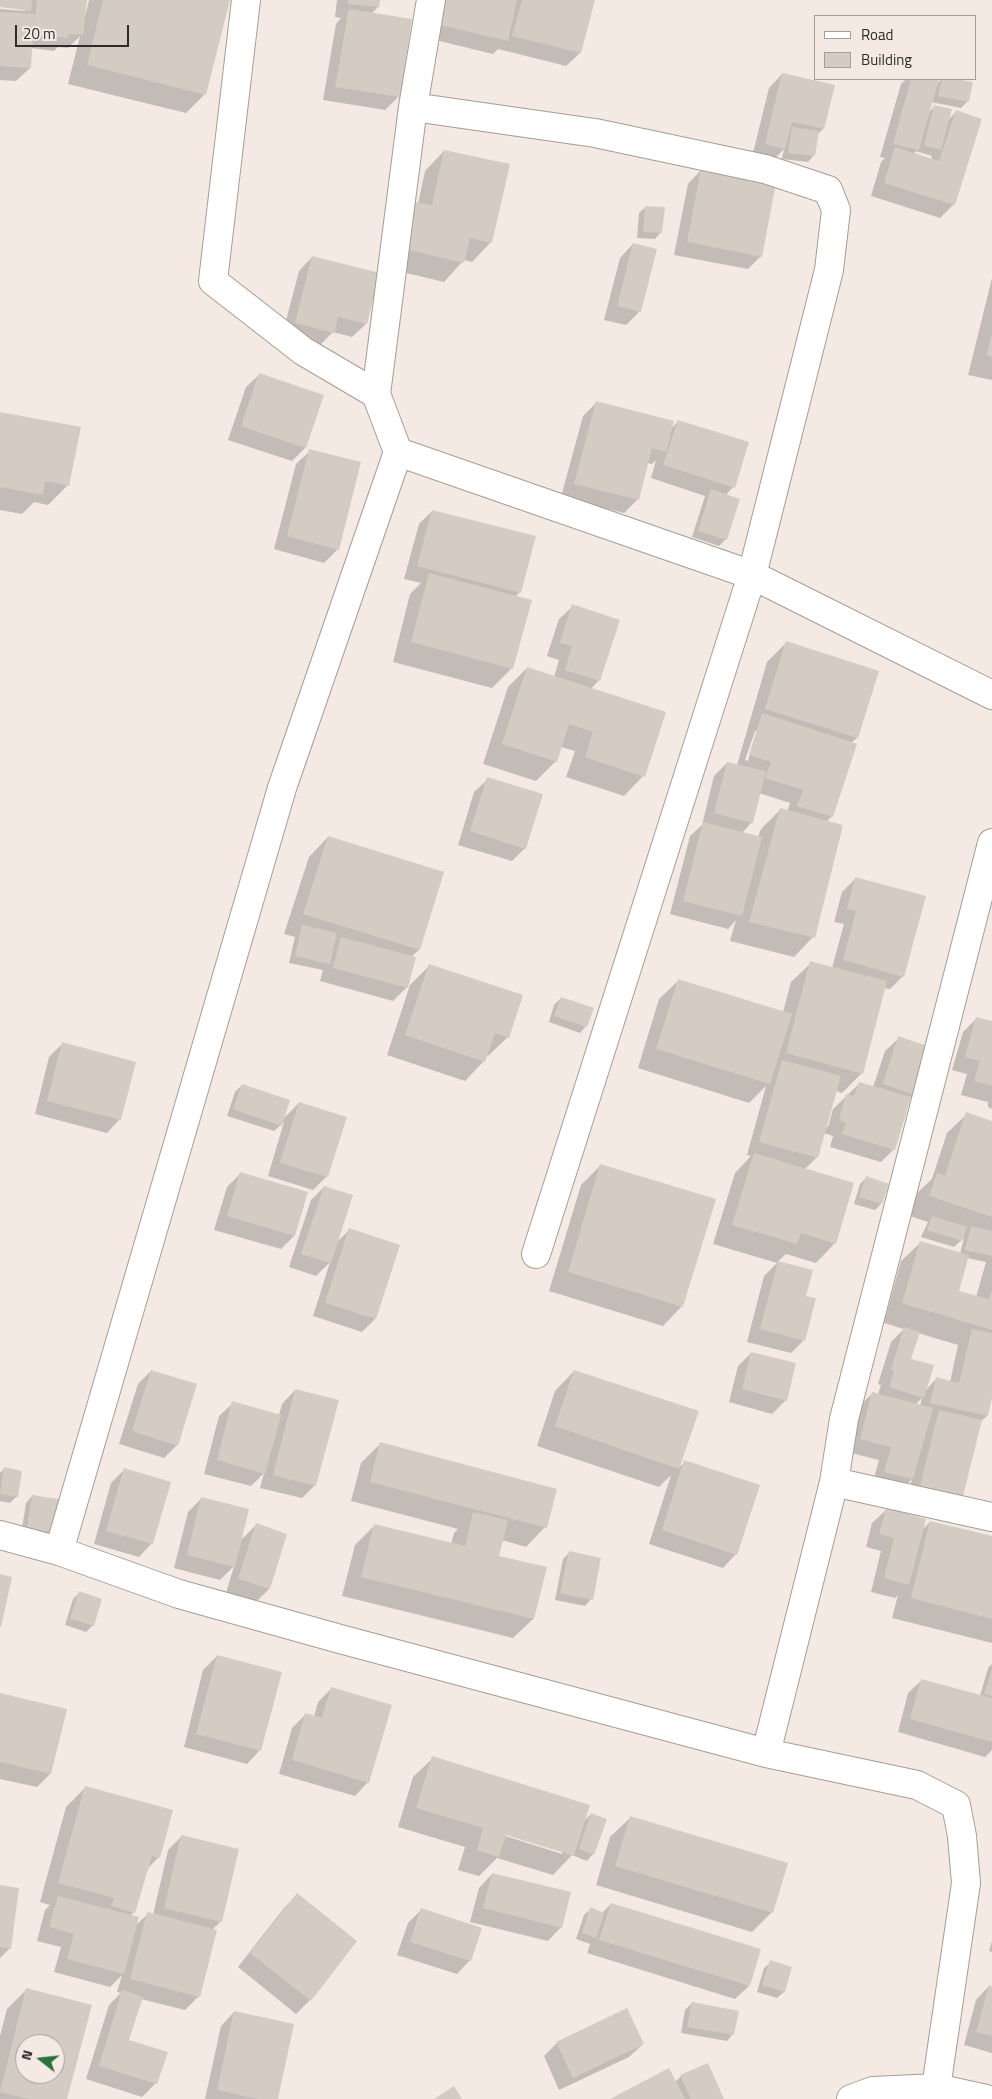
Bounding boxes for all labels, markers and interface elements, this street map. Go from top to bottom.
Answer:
scale bar [18,15,131,47]
legend [814,15,977,80]
text: 20 m [23,22,56,45]
text: Road [861,23,893,46]
text: Building [861,48,912,71]
north arrow [15,2034,65,2084]
text: N [15,2047,37,2063]

